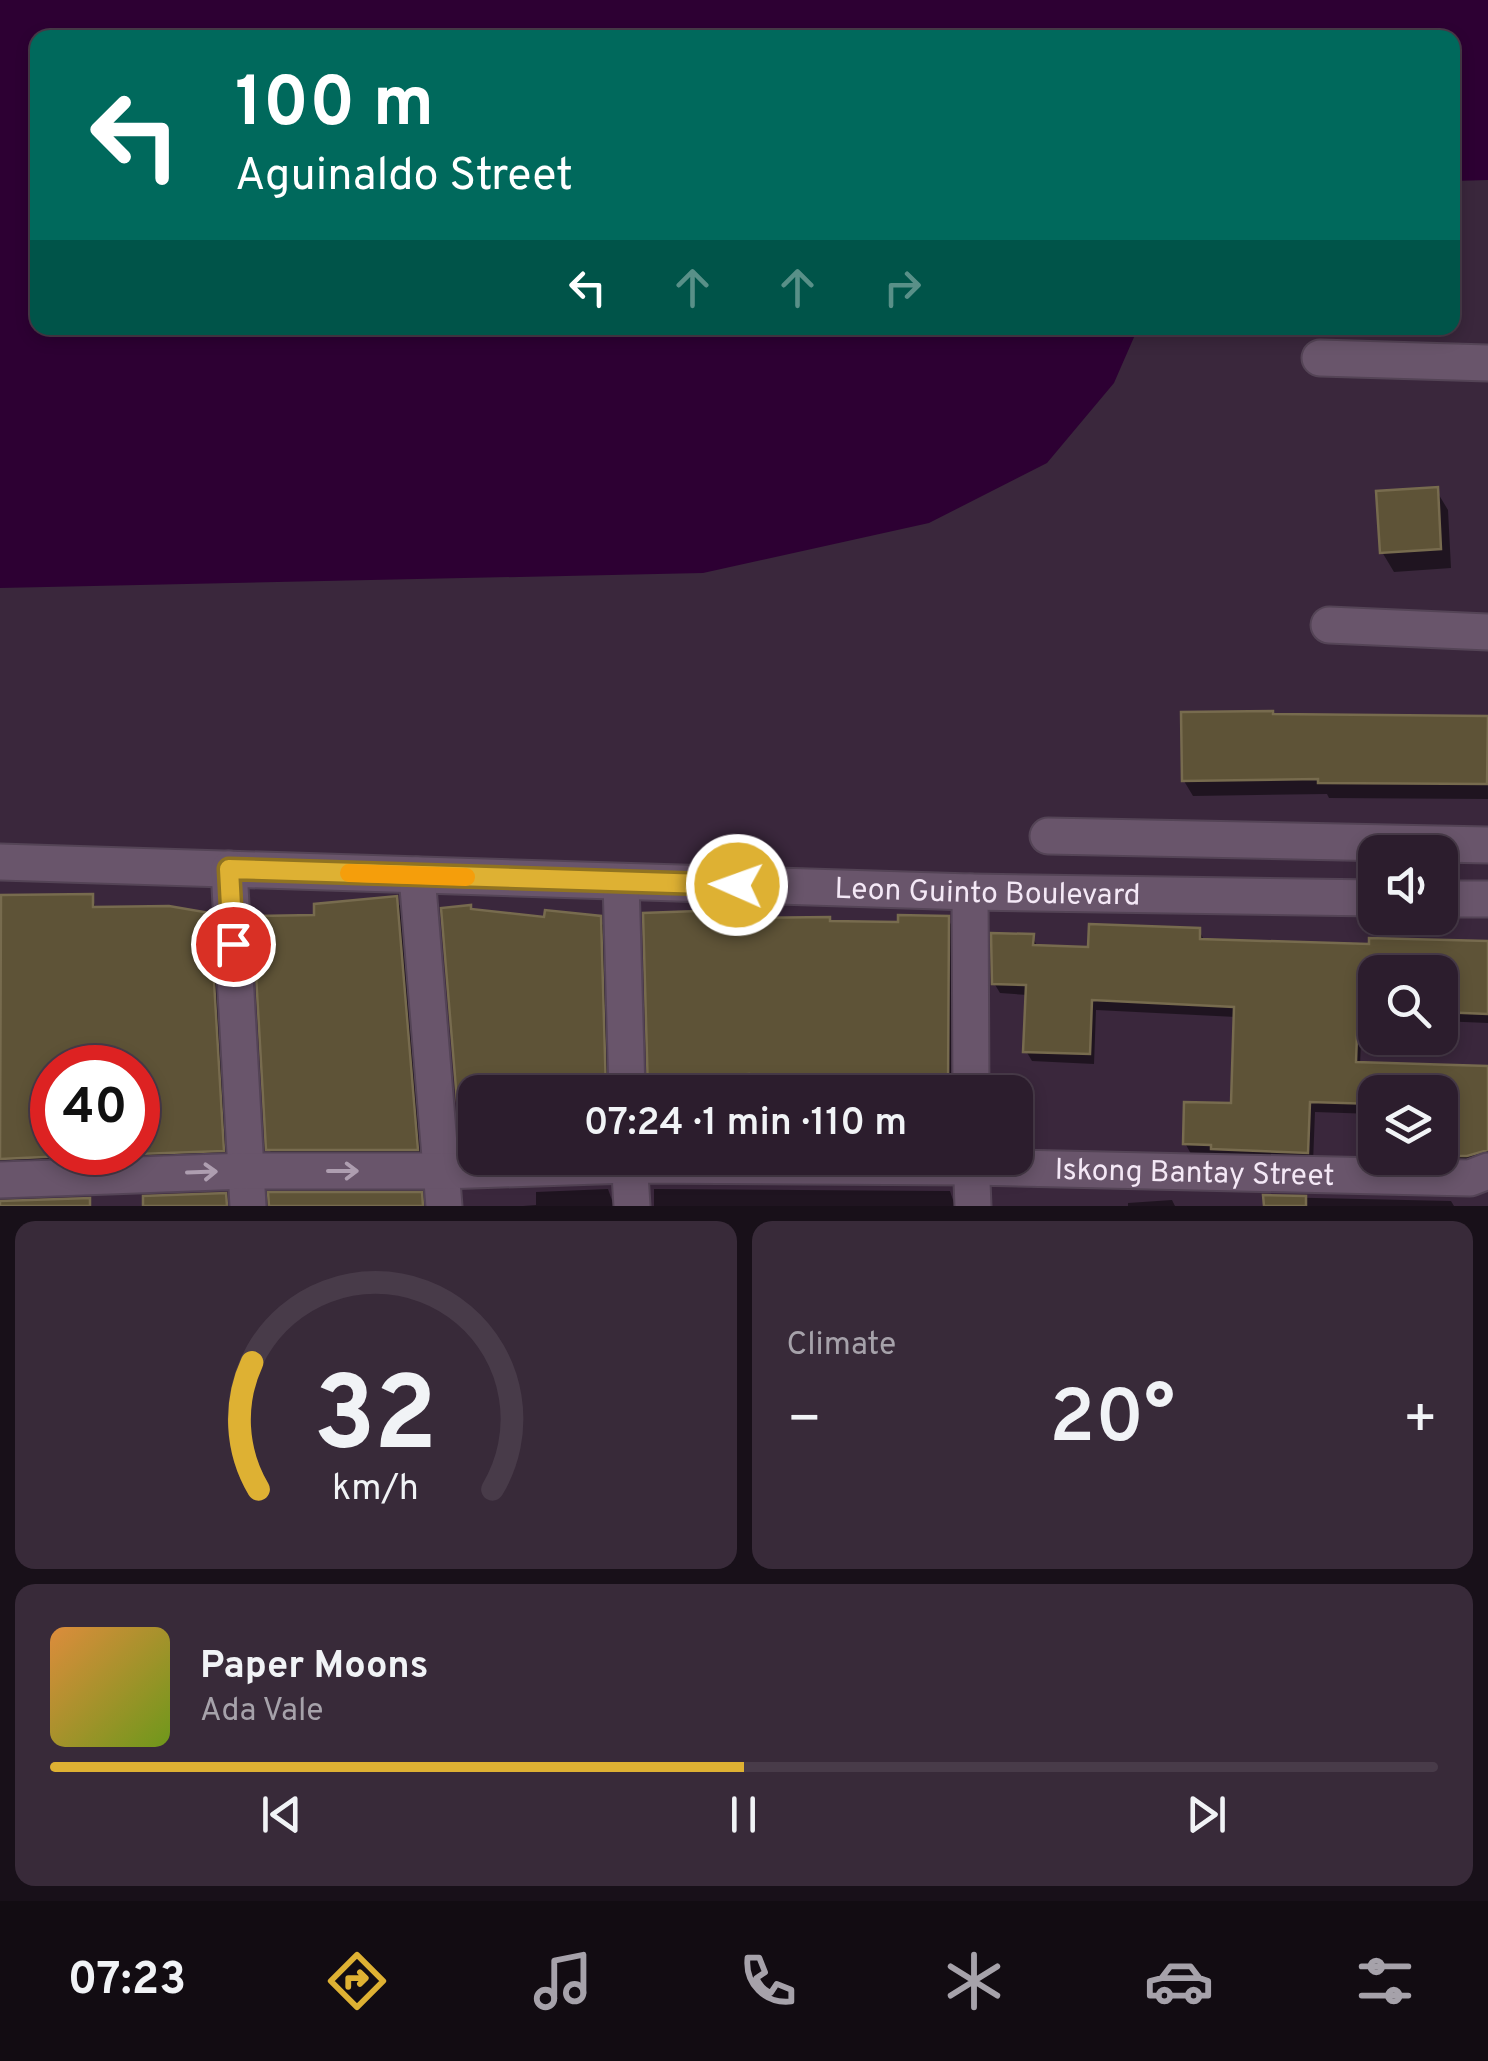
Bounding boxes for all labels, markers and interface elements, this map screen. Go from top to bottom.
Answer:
text: 100 m [235,62,434,151]
icon: left [70,70,200,200]
text: Aguinaldo Street [235,149,573,206]
icon: left [560,260,615,315]
icon: ahead [665,260,720,315]
icon: ahead [770,260,825,315]
icon: right [875,260,930,315]
position arrow [685,833,789,937]
map controls [1358,835,1458,1175]
button: sound [1358,835,1458,935]
street label: Leon Guinto Boulevard [834,872,1141,916]
pin [191,902,276,987]
icon: arrive [206,917,261,972]
button: search [1358,955,1458,1055]
speed limit sign: 40 [30,1045,160,1175]
button: layers [1358,1075,1458,1175]
text: 07:24 · 1 min · 110 m [584,1100,907,1149]
street label: Iskong Bantay Street [1054,1153,1335,1196]
one-way arrow [326,1162,359,1180]
one-way arrow [186,1163,218,1182]
text: Climate [787,1326,896,1366]
text: 32 [314,1355,438,1487]
text: 20° [1049,1374,1175,1469]
text: − [787,1387,822,1457]
text: + [1403,1387,1438,1457]
text: km/h [332,1467,419,1513]
text: Paper Moons [200,1643,429,1692]
text: Ada Vale [200,1692,324,1732]
icon: previous [254,1787,309,1842]
icon: pause [716,1787,771,1842]
icon: next [1179,1787,1234,1842]
icon: directions [322,1946,392,2016]
icon: music [528,1946,598,2016]
icon: phone [733,1946,803,2016]
icon: climate [939,1946,1009,2016]
icon: car [1144,1946,1214,2016]
icon: filters [1350,1946,1420,2016]
text: 07:23 [68,1953,186,2010]

